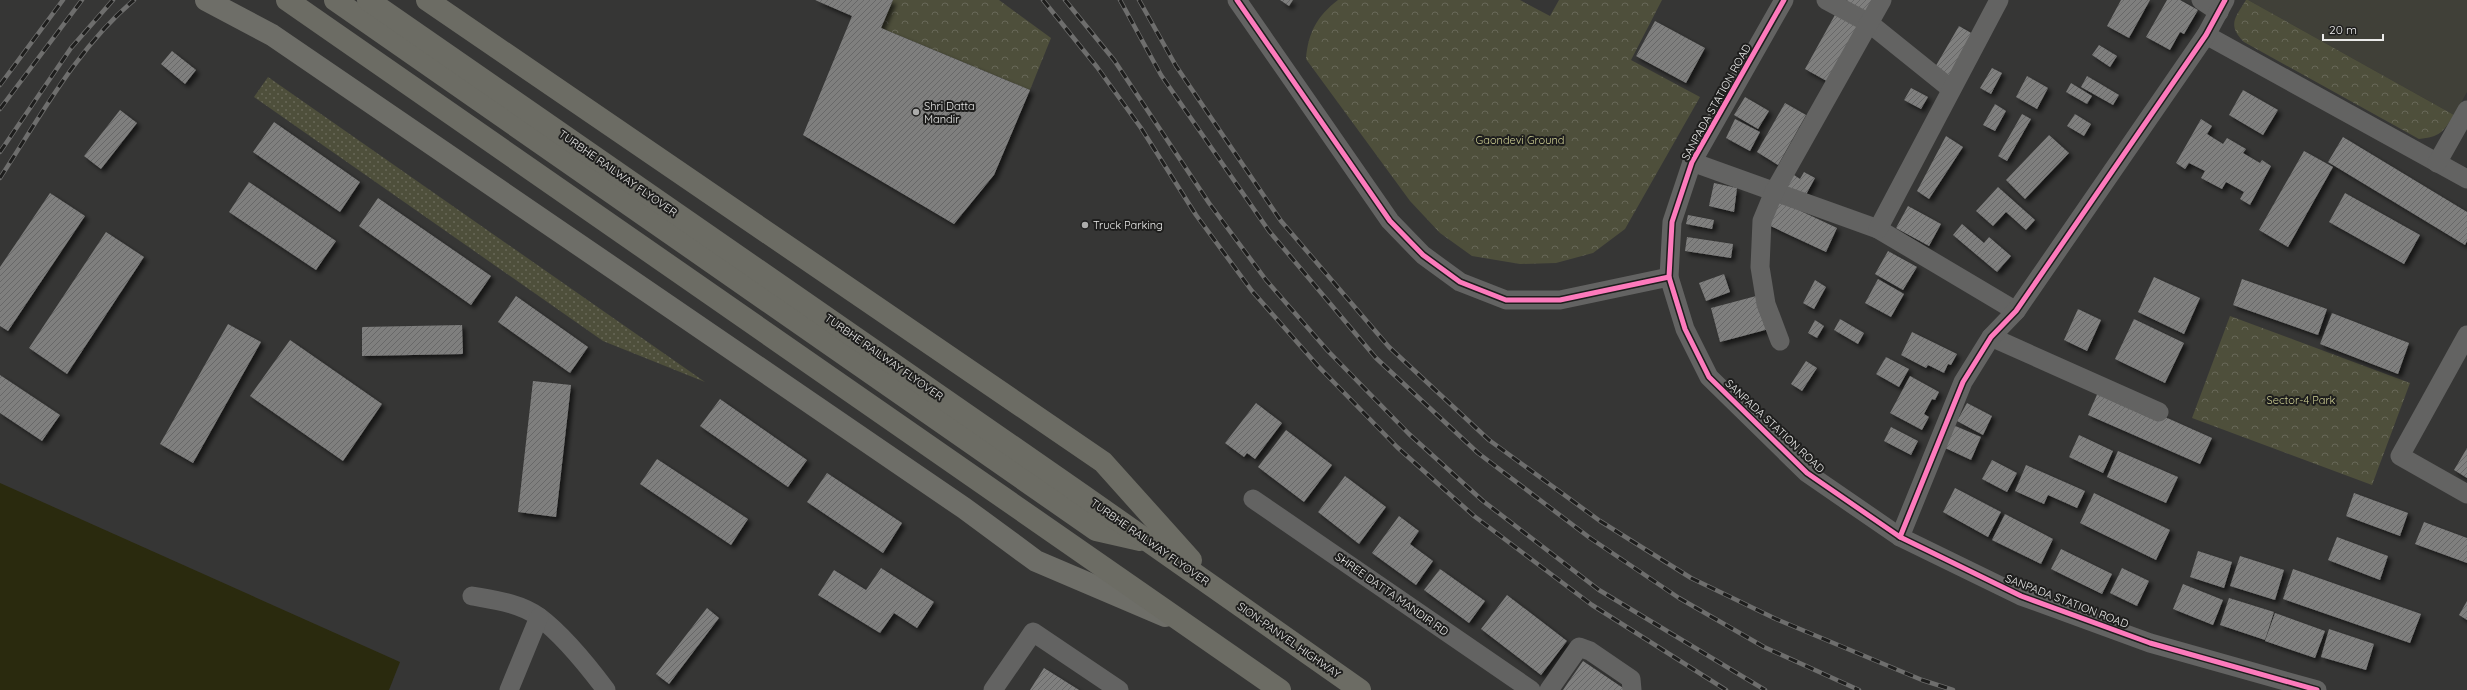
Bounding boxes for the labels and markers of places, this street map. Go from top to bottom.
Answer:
place label: Shri Datta Mandir [924,99,975,126]
marker: Shri Datta Mandir [911,107,921,117]
place label: Truck Parking [1093,218,1163,232]
marker: Truck Parking [1080,220,1090,230]

